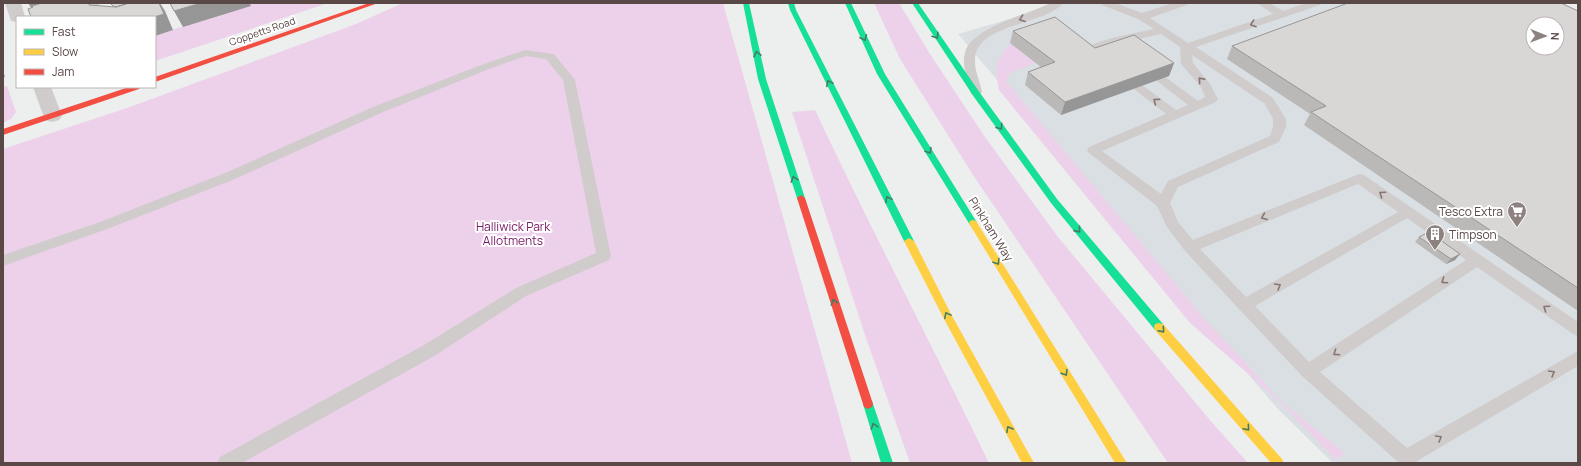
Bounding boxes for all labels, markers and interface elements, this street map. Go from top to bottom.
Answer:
street label: Coppetts Road [227,13,297,49]
one-way arrow [1019,15,1026,23]
legend [16,16,156,88]
north arrow [1525,16,1565,56]
one-way arrow [1249,20,1256,28]
text: Fast [52,23,76,40]
one-way arrow [931,32,939,39]
text: N [1548,32,1563,40]
one-way arrow [859,34,867,42]
text: Slow [52,43,78,60]
one-way arrow [753,51,761,57]
text: Jam [52,63,74,80]
one-way arrow [1199,77,1206,85]
one-way arrow [827,79,834,87]
one-way arrow [1154,99,1161,106]
one-way arrow [995,122,1002,129]
one-way arrow [924,147,931,154]
one-way arrow [790,175,799,182]
one-way arrow [1379,191,1386,199]
street label: Pinkham Way [964,194,1018,265]
one-way arrow [885,196,893,203]
supermarket icon: Tesco Extra [1506,200,1528,228]
place label: Tesco Extra [1439,203,1503,220]
one-way arrow [1261,212,1268,220]
park label: Halliwick Park Allotments [476,218,551,249]
building icon: Timpson [1424,223,1446,251]
one-way arrow [1074,226,1081,233]
place label: Timpson [1449,226,1497,243]
one-way arrow [992,258,999,265]
one-way arrow [1441,276,1448,284]
one-way arrow [1274,283,1281,290]
one-way arrow [831,299,839,306]
one-way arrow [1543,305,1550,313]
one-way arrow [944,312,951,319]
one-way arrow [1157,325,1164,333]
one-way arrow [1333,348,1340,356]
one-way arrow [1060,368,1067,375]
one-way arrow [1548,371,1555,378]
one-way arrow [871,423,879,430]
one-way arrow [1242,423,1250,431]
one-way arrow [1007,426,1014,433]
one-way arrow [1435,436,1442,443]

